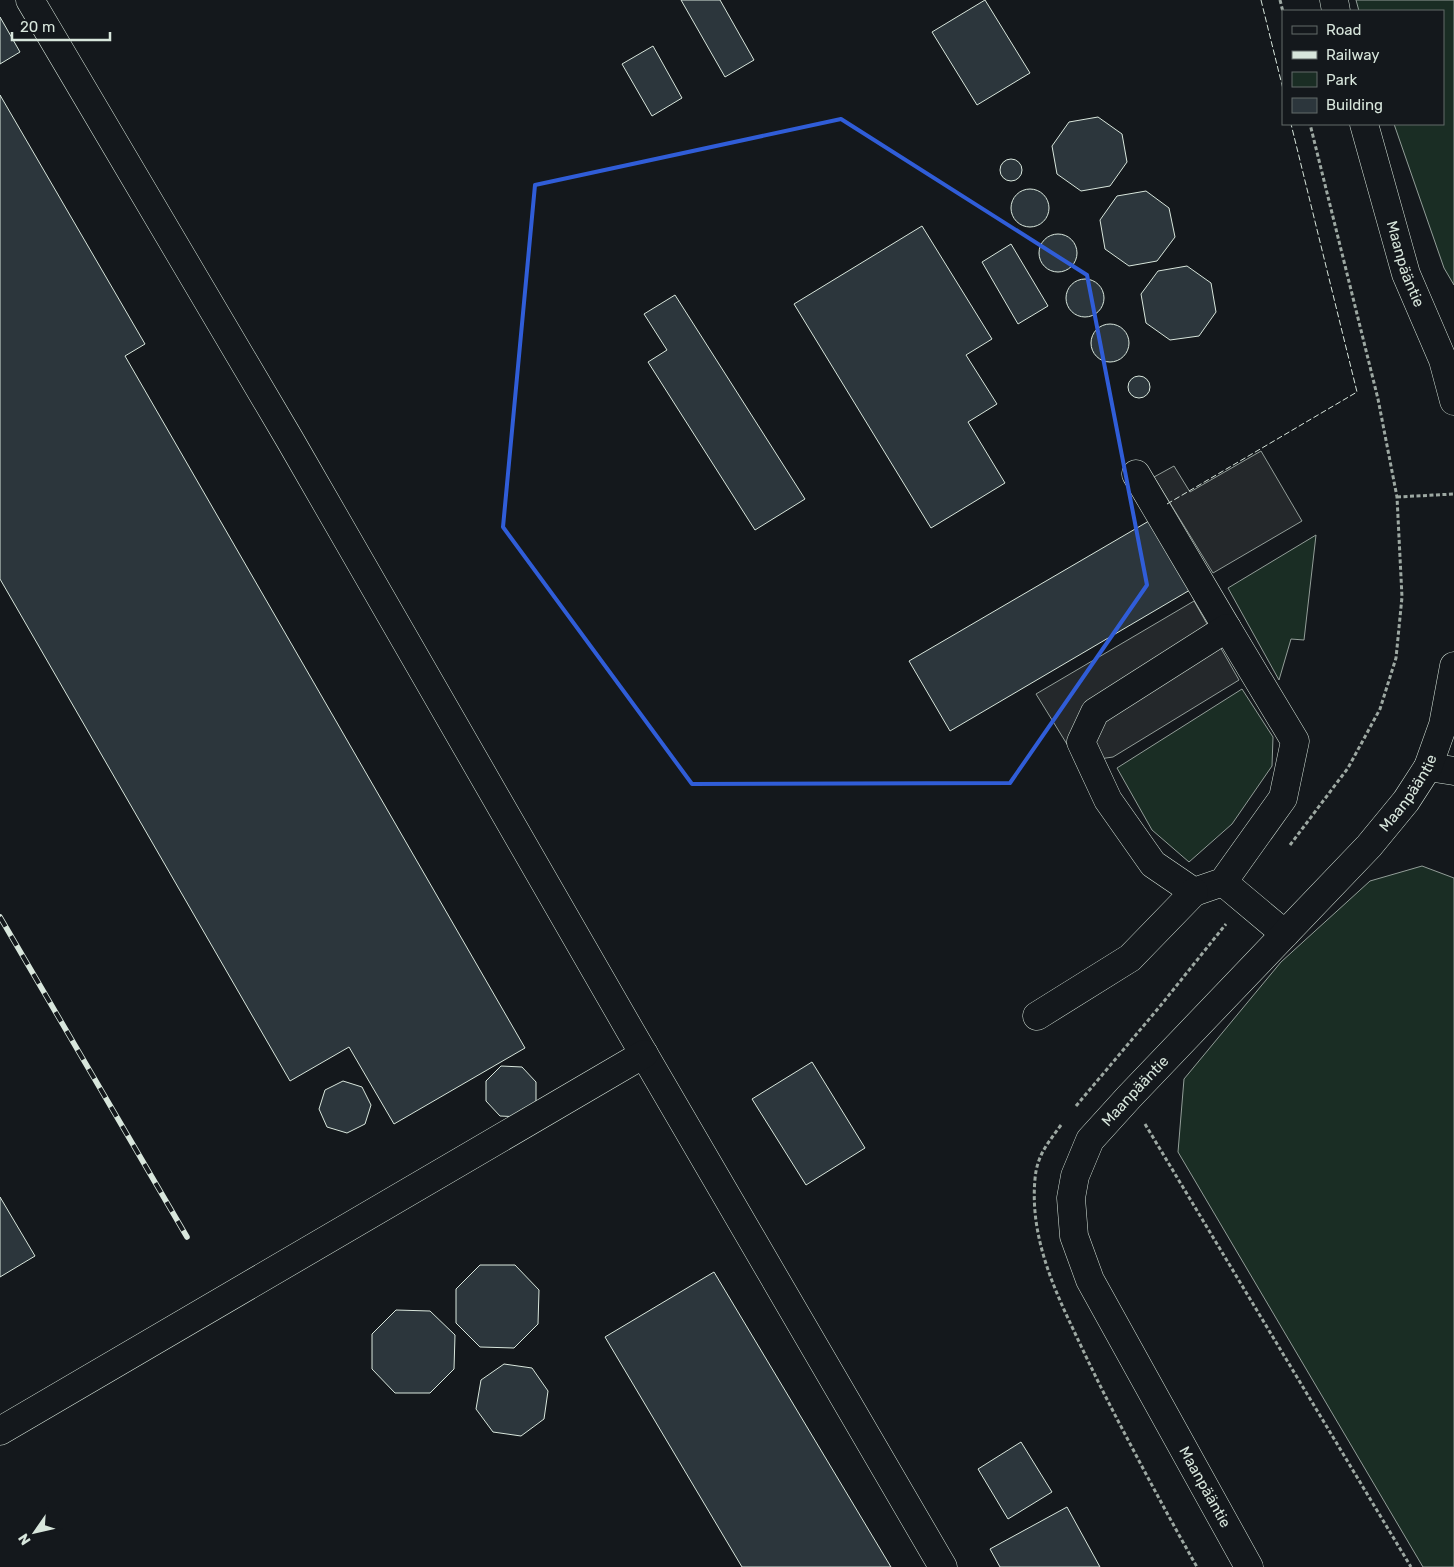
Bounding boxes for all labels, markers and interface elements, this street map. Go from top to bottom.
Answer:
scale bar [12,10,110,42]
legend [1282,10,1444,125]
text: 20 m [20,18,55,36]
text: Road [1326,21,1362,39]
text: Railway [1326,46,1380,64]
text: Park [1326,71,1357,89]
text: Building [1326,96,1383,114]
street label: Maanpääntie [1383,219,1428,310]
street label: Maanpääntie [1376,752,1441,835]
street label: Maanpääntie [1098,1052,1173,1130]
street label: Maanpääntie [1175,1443,1235,1531]
north arrow [10,1507,60,1557]
text: N [15,1530,35,1548]

